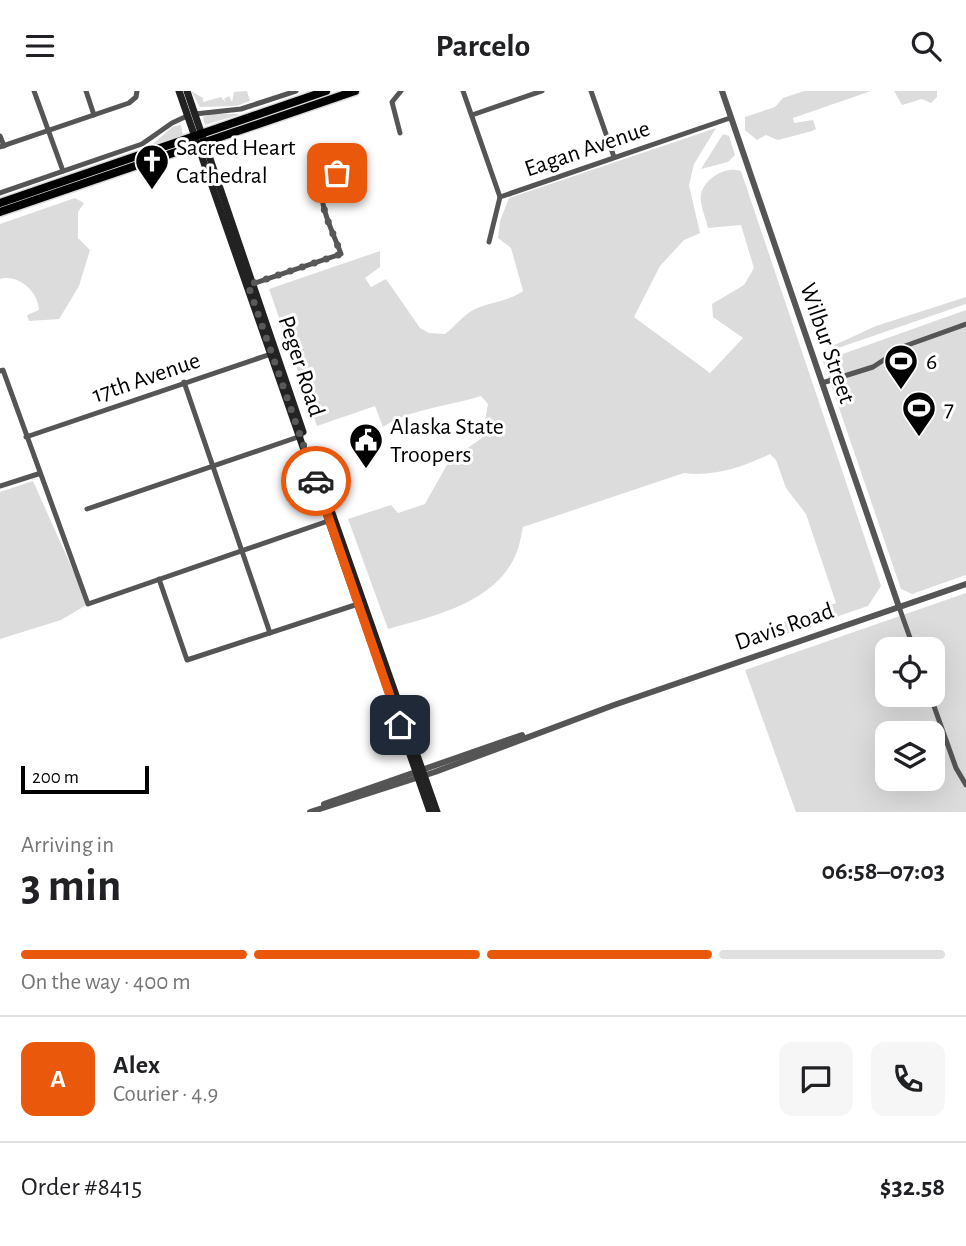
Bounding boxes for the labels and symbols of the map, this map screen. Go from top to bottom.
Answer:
street label: Eagan Avenue [522,116,653,182]
place label: Sacred Heart Cathedral [176,136,296,188]
church icon: Sacred Heart Cathedral [133,142,171,191]
pin [307,143,367,203]
street label: Wilbur Street [795,280,859,407]
street label: Peger Road [273,313,329,420]
sports icon: 6 [882,342,920,391]
street label: 17th Avenue [89,348,203,408]
place label: 6 [926,350,937,374]
sports icon: 7 [900,389,938,438]
place label: 7 [944,397,954,421]
place label: Alaska State Troopers [390,415,504,467]
public building icon: Alaska State Troopers [347,421,385,470]
courier [281,446,351,516]
street label: Davis Road [732,599,837,655]
pin [370,695,430,755]
scale bar [21,763,149,795]

